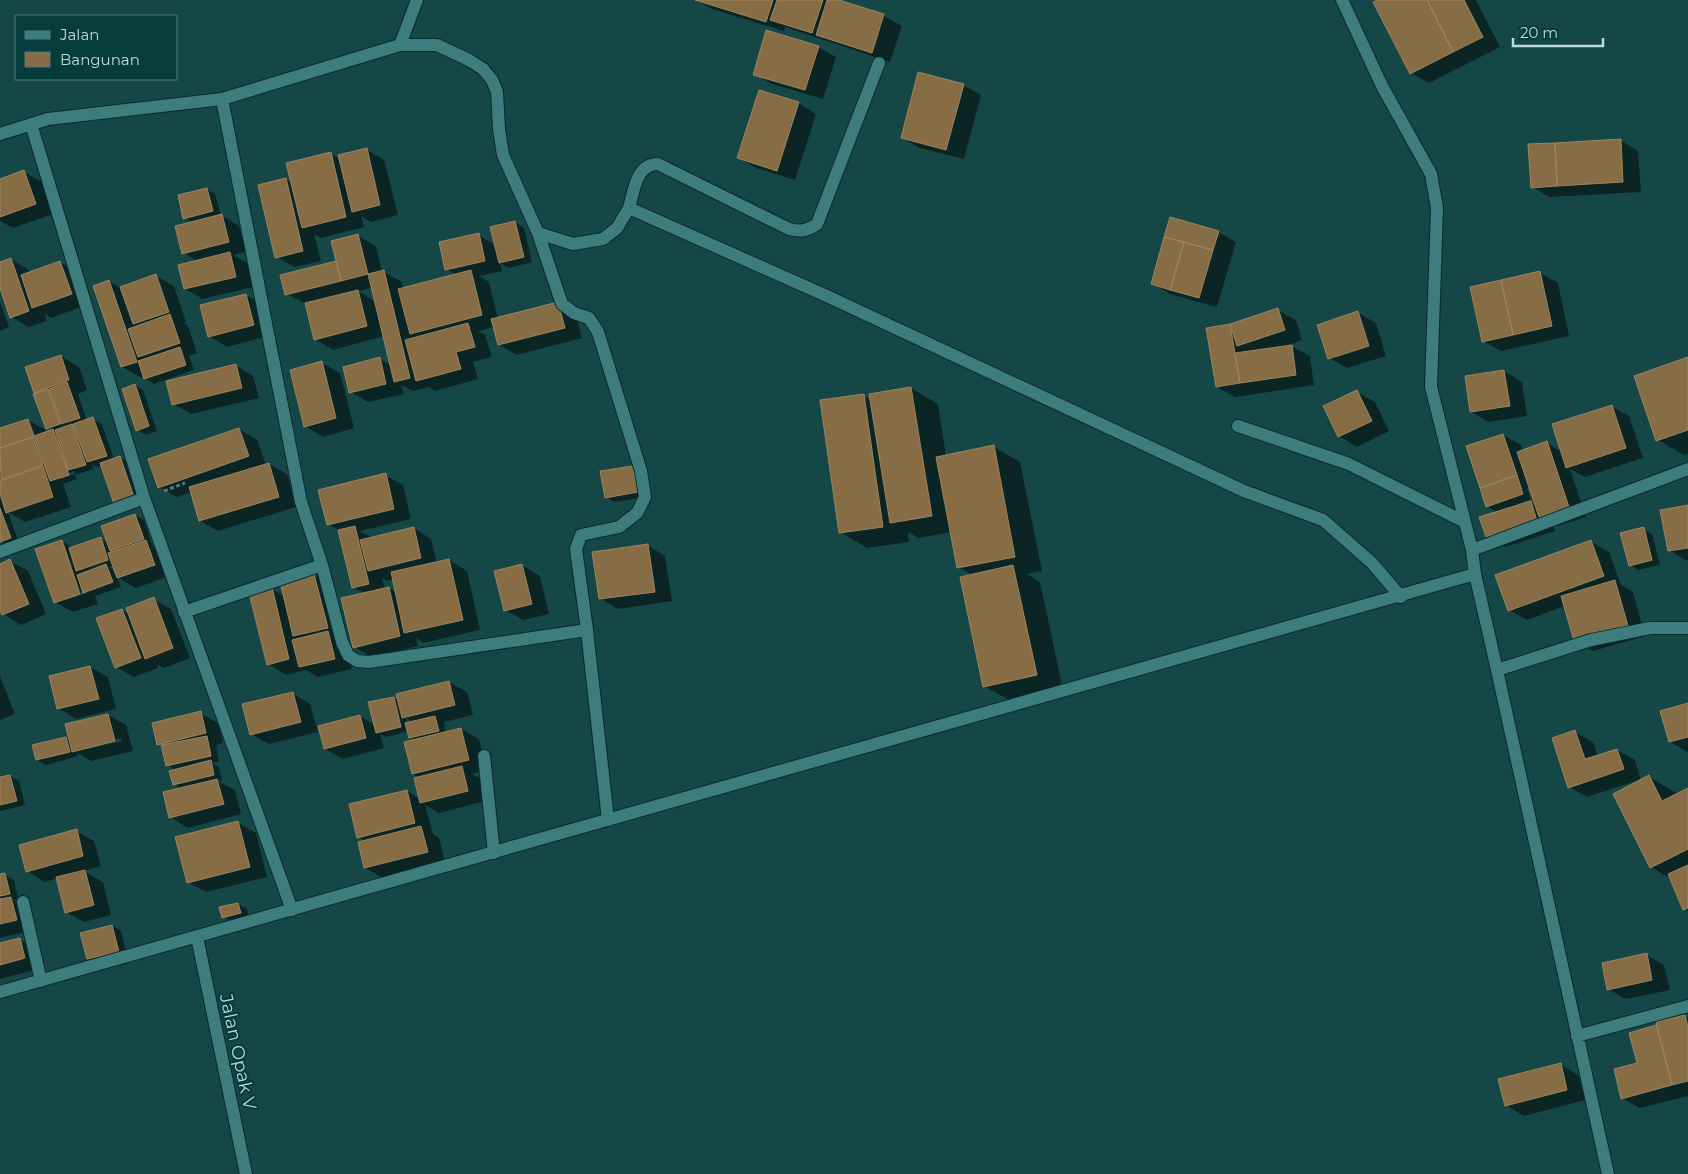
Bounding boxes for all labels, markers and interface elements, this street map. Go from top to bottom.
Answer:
legend [15,15,178,80]
scale bar [1513,15,1603,47]
text: 20 m [1520,23,1558,42]
text: Jalan [59,25,99,44]
text: Bangunan [60,50,140,69]
street label: Jalan Opak V [215,991,261,1112]

